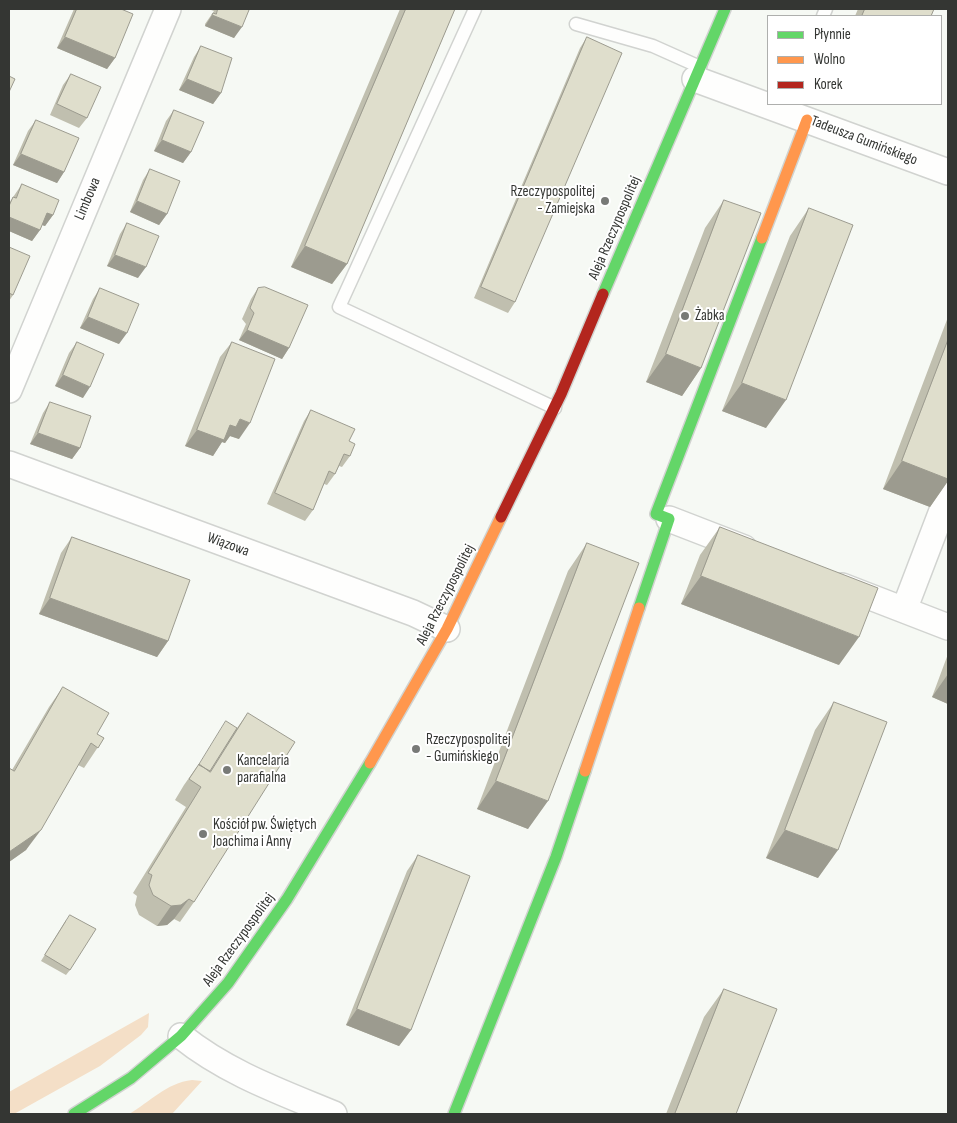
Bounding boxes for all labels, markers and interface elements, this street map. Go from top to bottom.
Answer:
legend [767,15,942,105]
text: Płynnie [814,25,851,44]
text: Wolno [814,50,845,69]
text: Korek [814,75,843,94]
street label: Tadeusza Gumińskiego [808,112,920,170]
street label: Aleja Rzeczypospolitej [585,173,645,283]
street label: Limbowa [71,175,105,223]
place label: Rzeczypospolitej - Zamiejska [510,183,595,218]
marker: Rzeczypospolitej - Zamiejska [599,195,611,207]
place label: Żabka [695,307,725,325]
marker: Żabka [679,310,691,322]
street label: Wiązowa [204,529,252,561]
street label: Aleja Rzeczypospolitej [413,542,479,648]
place label: Rzeczypospolitej - Gumińskiego [426,731,511,766]
marker: Rzeczypospolitej - Gumińskiego [410,743,422,755]
place label: Kancelaria parafialna [237,752,289,787]
marker: Kancelaria parafialna [221,764,233,776]
place label: Kościół pw. Świętych Joachima i Anny [213,816,317,851]
marker: Kościół pw. Świętych Joachima i Anny [197,828,209,840]
street label: Aleja Rzeczypospolitej [199,890,279,990]

